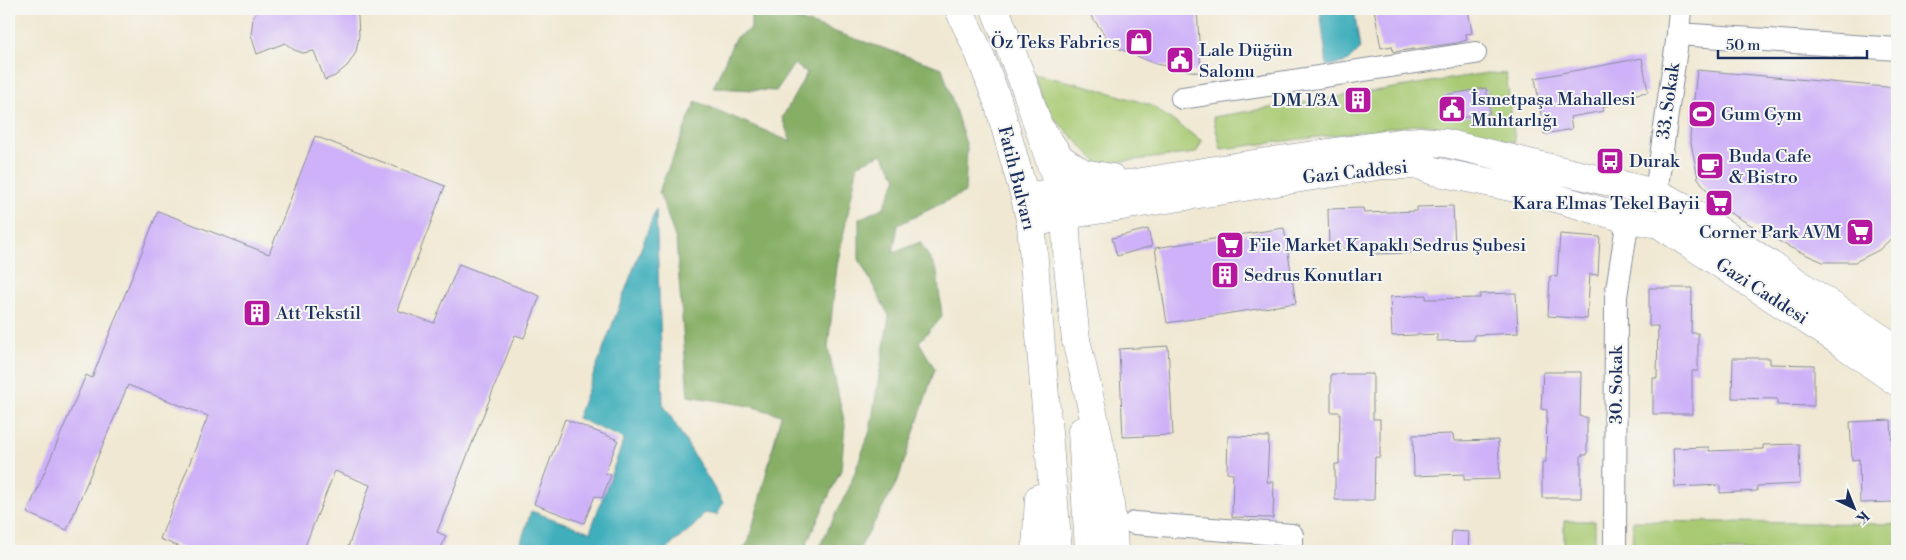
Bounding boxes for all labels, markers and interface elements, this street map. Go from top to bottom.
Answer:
shop icon: Öz Teks Fabrics [1124,27,1154,57]
scale bar [1718,28,1867,60]
place label: Öz Teks Fabrics [991,31,1120,54]
text: 50 m [1726,36,1760,55]
place label: Lale Düğün Salonu [1199,39,1293,83]
public building icon: Lale Düğün Salonu [1165,45,1195,75]
street label: 33. Sokak [1652,60,1685,141]
building icon: DM 1/3A [1343,85,1373,115]
place label: İsmetpaşa Mahallesi Muhtarlığı [1471,88,1636,132]
place label: DM 1/3A [1272,89,1340,112]
public building icon: İsmetpaşa Mahallesi Muhtarlığı [1437,94,1467,124]
sports icon: Gum Gym [1687,99,1717,129]
place label: Gum Gym [1721,103,1802,126]
street label: Fatih Bulvarı [992,124,1041,233]
place label: Buda Cafe & Bistro [1728,145,1812,189]
bus stop icon: Durak [1595,146,1625,176]
place label: Durak [1629,150,1681,173]
cafe icon: Buda Cafe & Bistro [1695,151,1725,181]
street label: Gazi Caddesi [1301,156,1409,189]
supermarket icon: Kara Elmas Tekel Bayii [1704,188,1734,218]
place label: Kara Elmas Tekel Bayii [1513,192,1700,215]
supermarket icon: Corner Park AVM [1845,217,1875,247]
place label: Corner Park AVM [1699,221,1841,244]
supermarket icon: File Market Kapaklı Sedrus Şubesi [1215,230,1245,260]
place label: File Market Kapaklı Sedrus Şubesi [1249,234,1526,257]
street label: Gazi Caddesi [1711,253,1812,330]
building icon: Sedrus Konutları [1210,260,1240,290]
place label: Sedrus Konutları [1244,264,1383,287]
building icon: Att Tekstil [242,298,272,328]
place label: Att Tekstil [275,302,361,325]
street label: 30. Sokak [1605,344,1628,424]
north arrow [1828,482,1878,532]
text: K [1851,506,1872,528]

